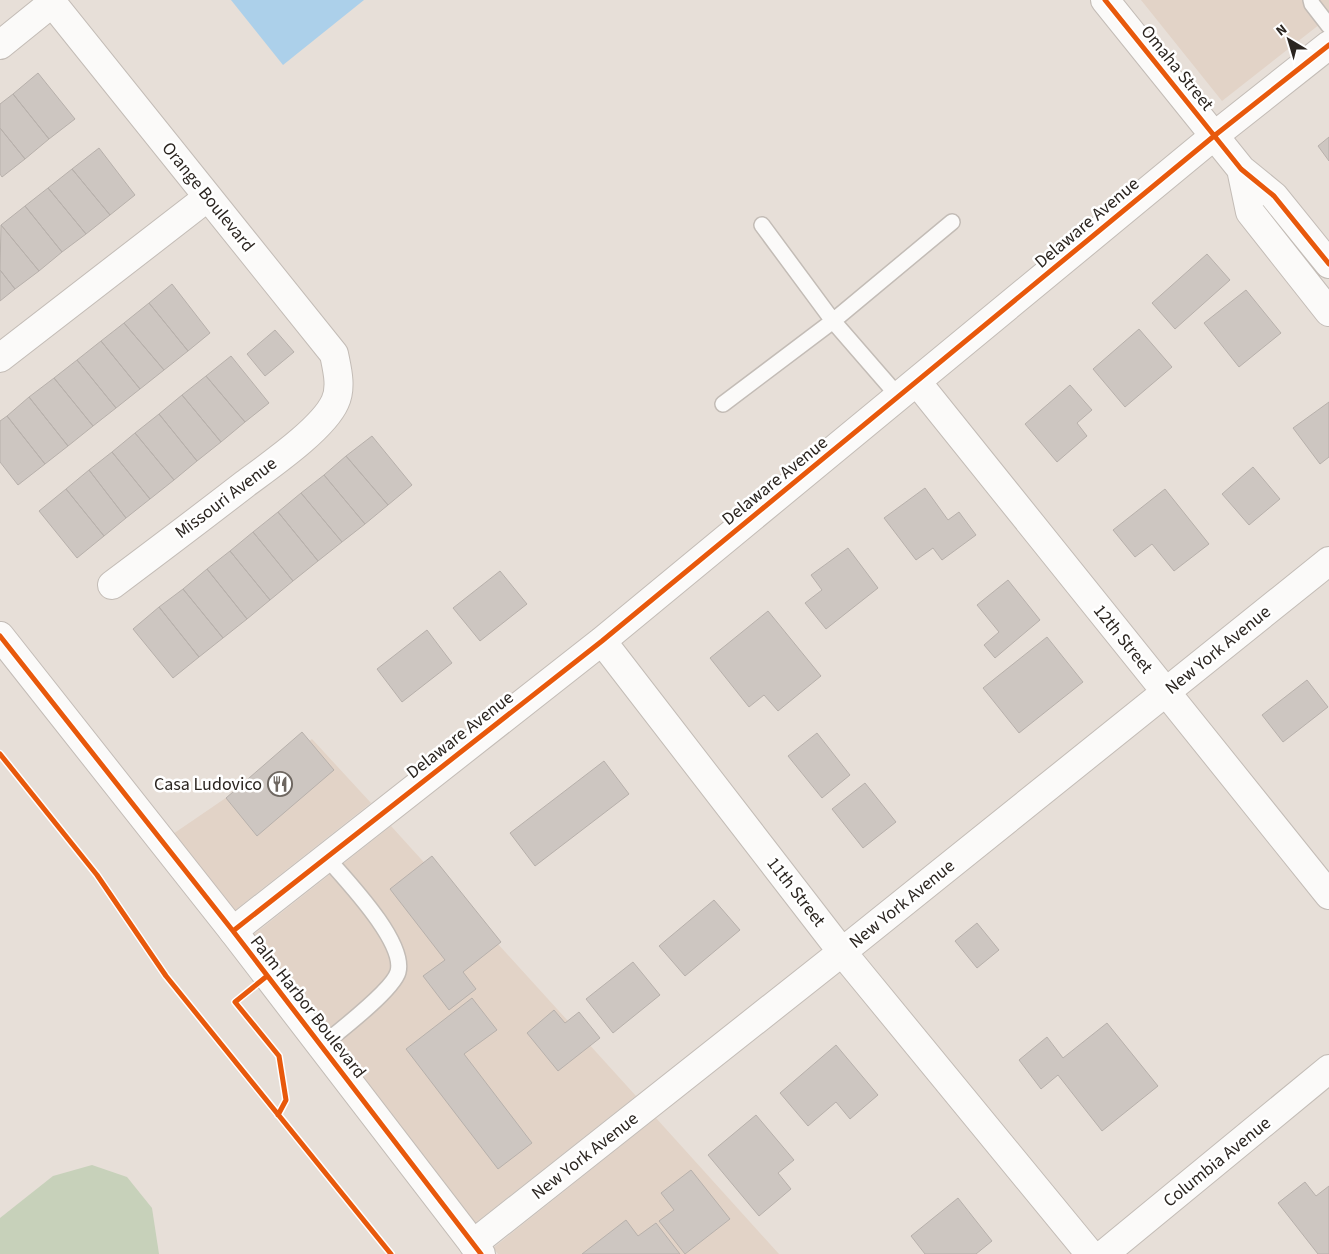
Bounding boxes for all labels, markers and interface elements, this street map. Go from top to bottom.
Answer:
north arrow [1264,15,1314,65]
street label: Omaha Street [1135,20,1219,116]
text: N [1272,20,1291,41]
street label: Orange Boulevard [156,137,260,257]
street label: Delaware Avenue [1029,172,1145,274]
street label: Delaware Avenue [717,430,833,531]
street label: Missouri Avenue [170,451,282,545]
street label: 12th Street [1087,599,1159,679]
street label: New York Avenue [1160,600,1276,700]
street label: Delaware Avenue [401,685,519,785]
restaurant icon: Casa Ludovico [267,771,293,797]
place label: Casa Ludovico [154,772,262,797]
street label: 11th Street [761,852,831,932]
street label: New York Avenue [844,854,960,954]
street label: Palm Harbor Boulevard [244,930,372,1084]
street label: New York Avenue [526,1106,644,1206]
street label: Columbia Avenue [1158,1111,1276,1213]

